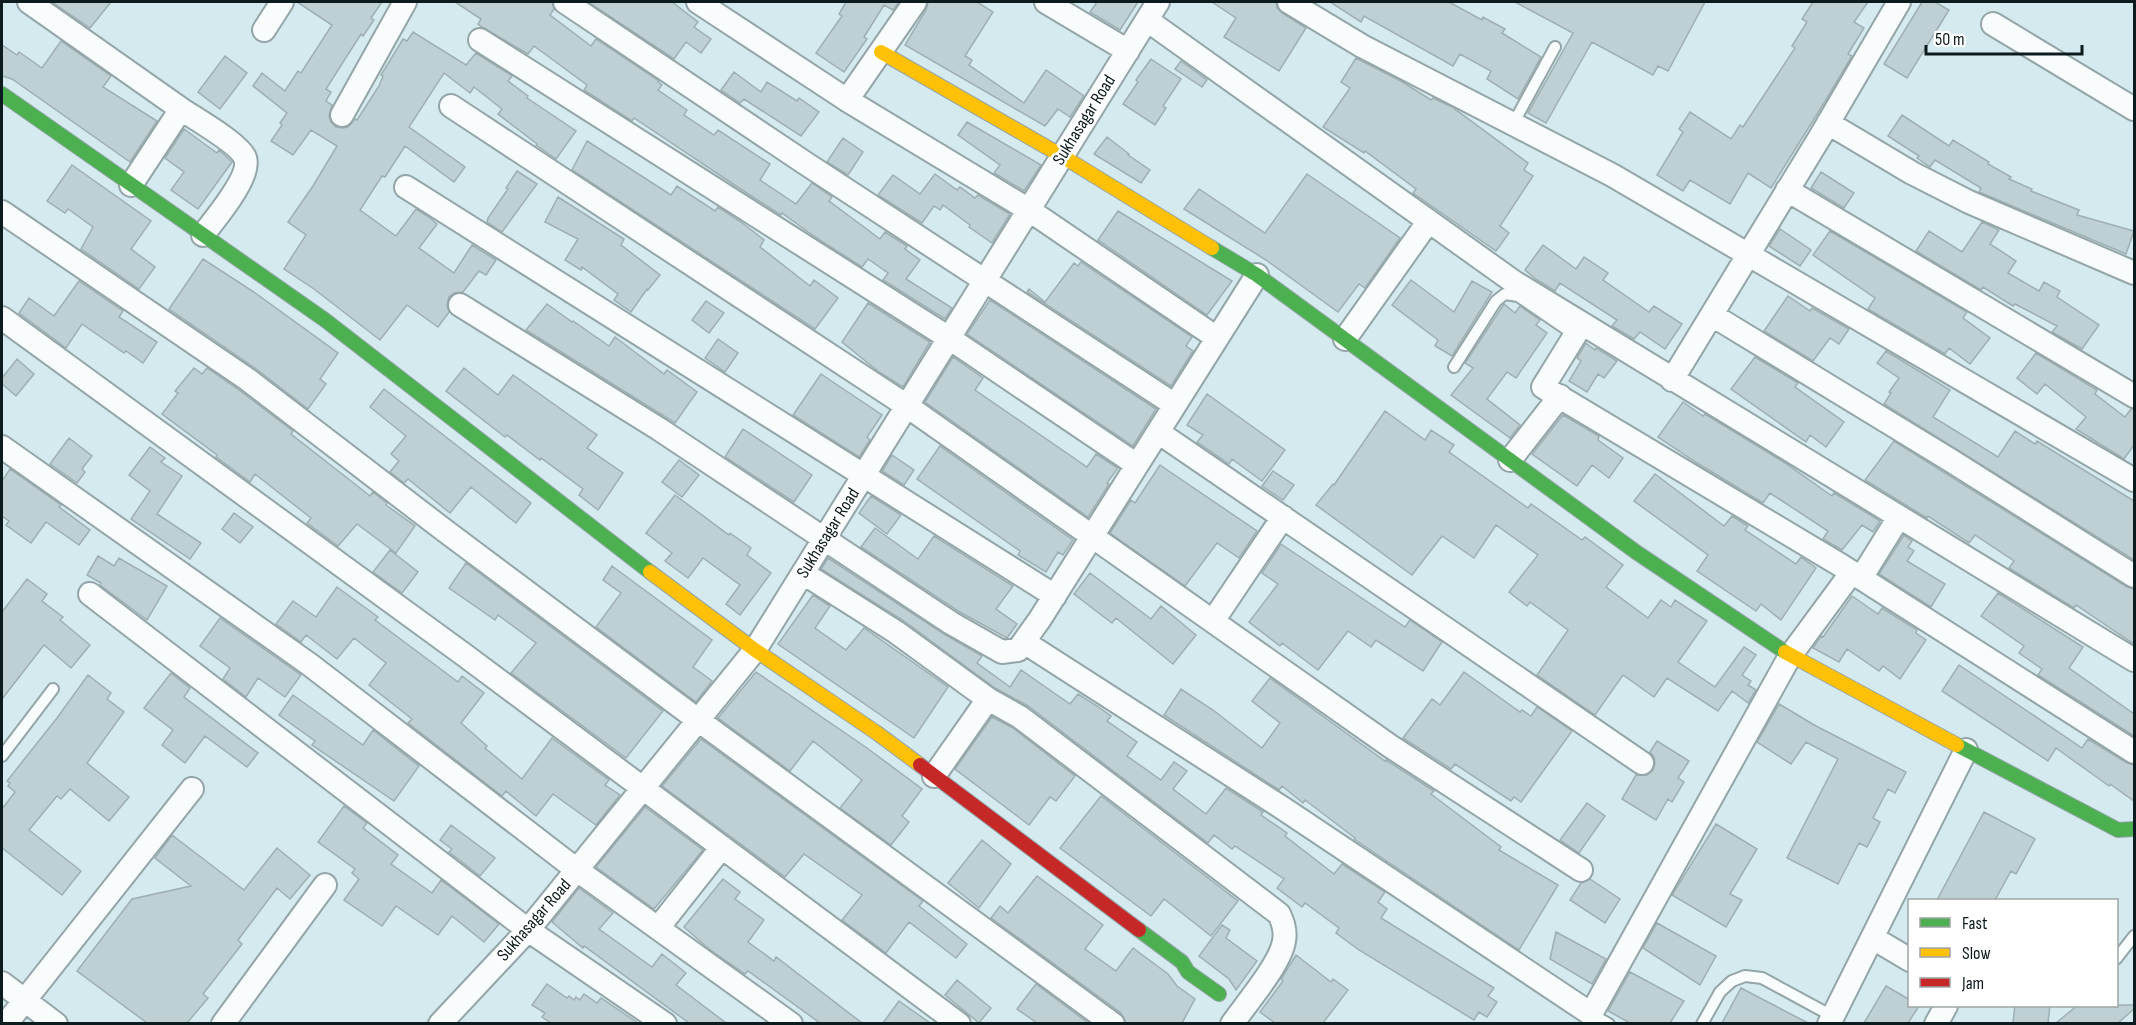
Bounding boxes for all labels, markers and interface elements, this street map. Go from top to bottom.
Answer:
scale bar [1926,18,2082,56]
text: 50 m [1935,29,1965,50]
street label: Sukhasagar Road [1048,71,1120,169]
street label: Sukhasagar Road [792,484,864,582]
street label: Sukhasagar Road [493,875,575,965]
legend [1908,899,2118,1007]
text: Fast [1962,913,1988,934]
text: Slow [1962,943,1991,964]
text: Jam [1961,973,1984,994]

